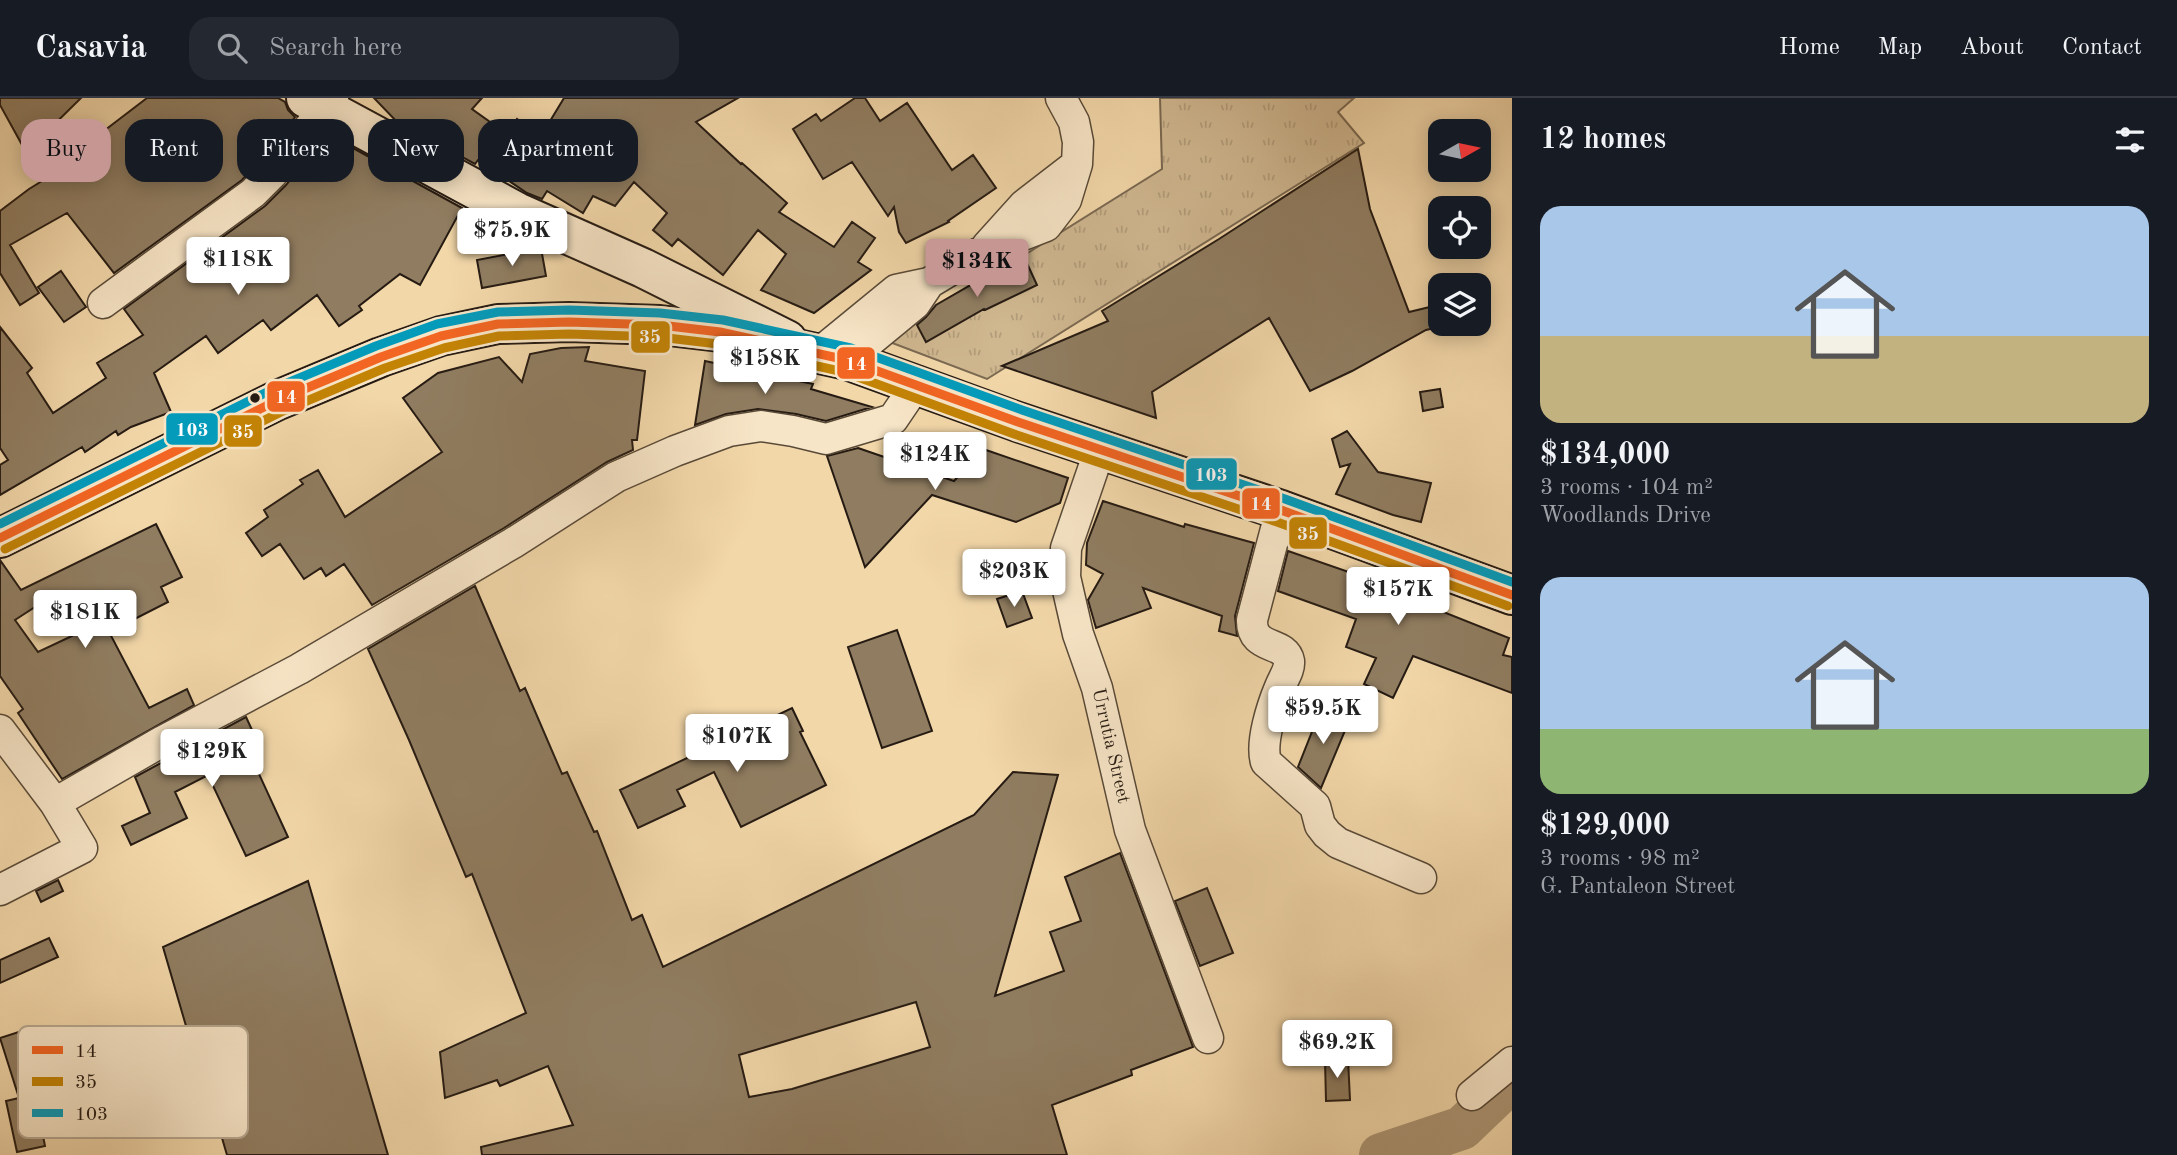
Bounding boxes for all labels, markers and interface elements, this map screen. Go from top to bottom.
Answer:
search box [189,17,679,80]
icon: search [213,29,251,67]
text: Casavia [35,32,147,65]
text: Search here [269,35,402,61]
text: Home [1779,36,1840,60]
text: Map [1878,36,1922,60]
text: About [1960,36,2024,60]
text: Contact [2062,36,2142,60]
chip: Buy [21,119,111,182]
chip: Rent [125,119,223,182]
chip: Filters [237,119,354,182]
chip: New [368,119,464,182]
chip: Apartment [478,119,638,182]
north arrow [1428,119,1491,182]
map controls [1428,119,1491,336]
icon: filters [2111,121,2149,159]
text: 12 homes [1540,125,1666,155]
button: locate [1428,196,1491,259]
pin: $75.9K [455,208,569,268]
text: $75.9K [473,219,551,242]
pin: $118K [189,238,287,297]
pin: $134K [928,240,1026,299]
text: $118K [202,248,274,271]
text: $134K [941,250,1013,273]
icon: home [1782,251,1908,377]
button: layers [1428,273,1491,336]
line badge: 35 [630,320,671,354]
text: 35 [639,329,661,348]
pin: $158K [716,336,814,396]
line badge: 14 [836,346,876,380]
text: $158K [729,347,801,370]
text: 14 [845,356,867,375]
line badge: 14 [266,380,306,413]
text: 14 [275,389,297,408]
unlabelled marker [248,391,262,405]
line badge: 103 [165,412,219,446]
line badge: 35 [223,414,263,448]
text: 103 [175,422,209,441]
text: 35 [232,424,254,443]
pin: $124K [886,432,984,492]
text: $134,000 [1540,440,1670,470]
text: $124K [899,443,971,466]
line badge: 103 [1185,457,1238,491]
text: 103 [1194,467,1228,486]
text: 3 rooms · 104 m² [1540,476,1713,499]
line badge: 14 [1241,487,1281,520]
text: 14 [1250,496,1272,515]
text: Woodlands Drive [1540,504,1711,527]
line badge: 35 [1288,516,1328,550]
text: 35 [1297,526,1319,545]
pin: $203K [965,550,1063,609]
text: $203K [978,560,1050,583]
pin: $157K [1349,568,1447,627]
text: $157K [1362,578,1434,601]
pin: $181K [36,590,134,650]
text: $181K [49,601,121,624]
icon: home [1782,622,1908,748]
pin: $59.5K [1266,686,1380,746]
street label: Urrutia Street [1088,687,1132,805]
text: $59.5K [1284,697,1362,720]
pin: $107K [688,714,786,774]
text: $107K [701,725,773,748]
pin: $129K [163,730,261,789]
text: $129K [176,740,248,763]
text: $129,000 [1540,811,1670,841]
text: 3 rooms · 98 m² [1540,847,1700,870]
text: G. Pantaleon Street [1540,875,1735,898]
pin: $69.2K [1280,1020,1394,1080]
legend [18,1026,248,1138]
text: $69.2K [1298,1031,1376,1054]
text: 14 [75,1043,97,1062]
text: 35 [75,1074,97,1093]
text: 103 [75,1106,108,1125]

